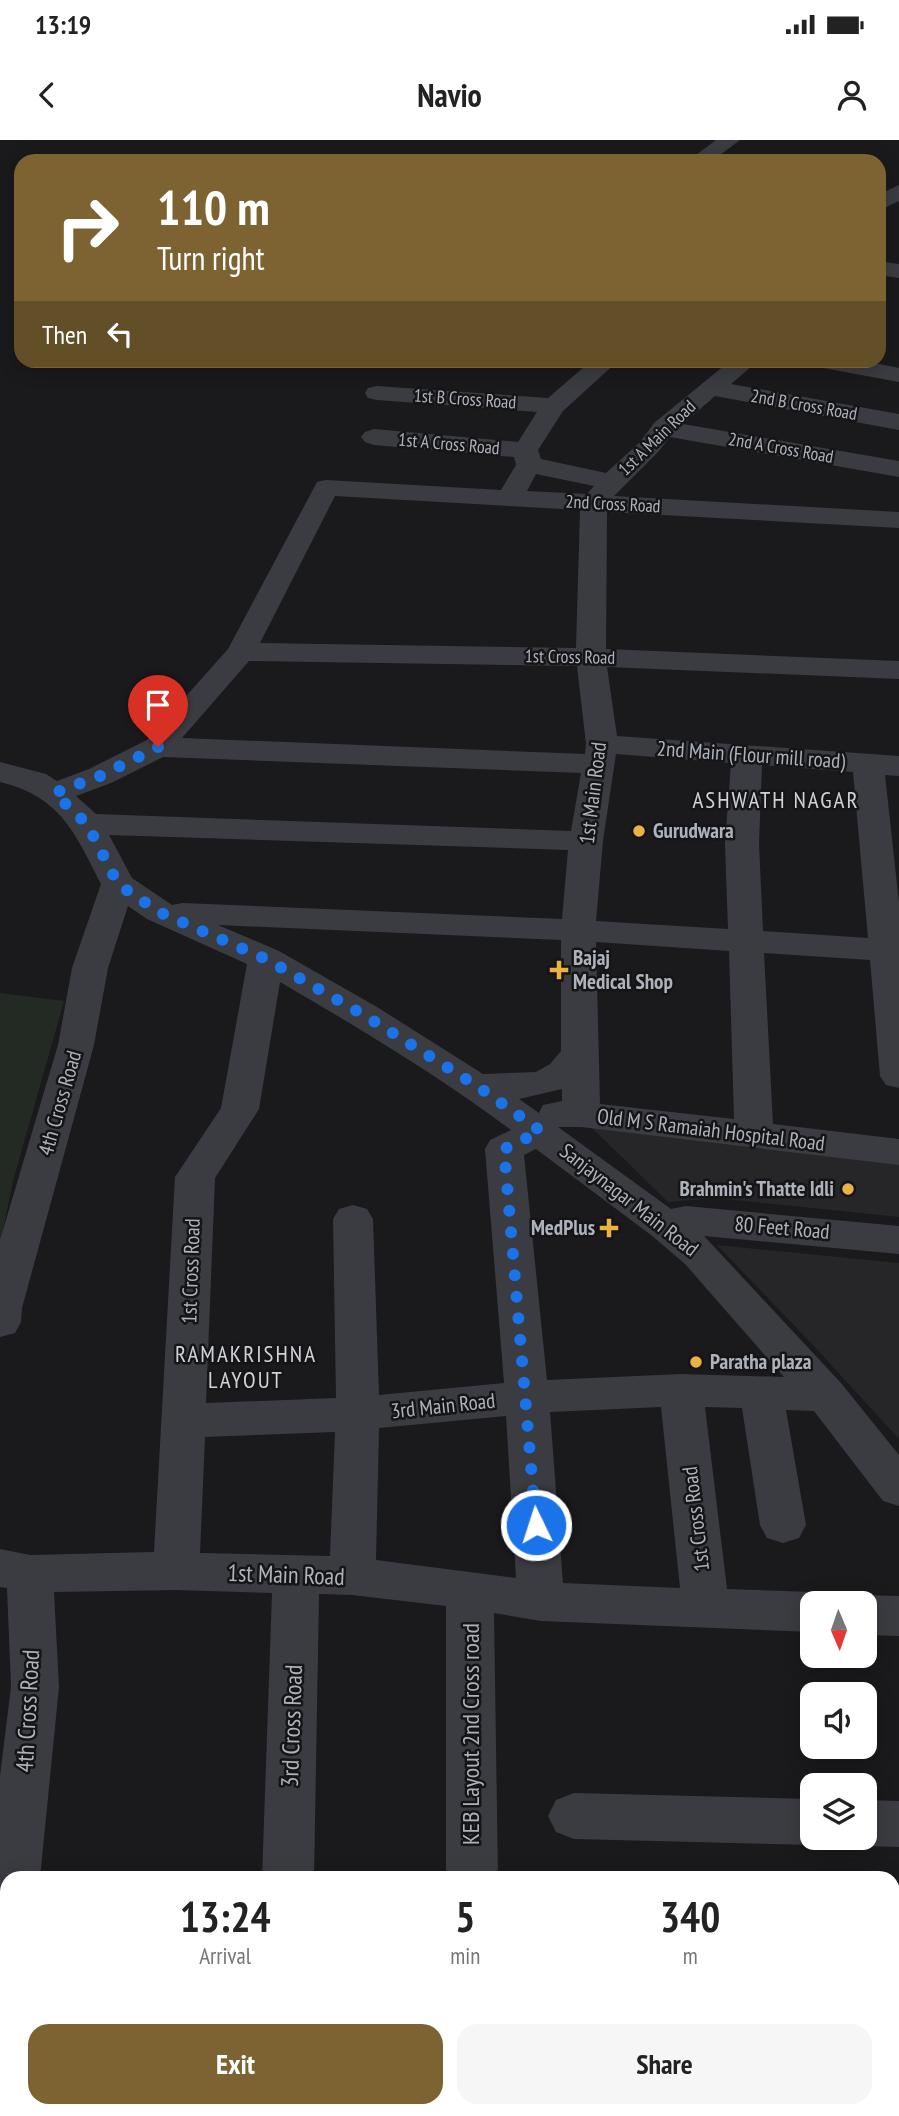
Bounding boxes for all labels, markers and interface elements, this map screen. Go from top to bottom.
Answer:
text: 13:19 [35,8,91,41]
text: Navio [417,74,482,116]
icon: back [28,76,66,114]
icon: person [833,76,871,114]
text: 110 m [157,175,270,239]
icon: right [42,182,133,273]
text: Turn right [157,237,265,279]
icon: left [101,315,139,353]
text: Then [42,318,87,351]
street label: 1st B Cross Road [413,383,517,414]
street label: 2nd B Cross Road [749,384,859,425]
street label: 1st A Main Road [613,395,700,480]
street label: 2nd A Cross Road [727,427,835,468]
street label: 1st A Cross Road [397,428,501,459]
street label: 2nd Cross Road [565,490,661,517]
street label: 1st Cross Road [525,644,615,669]
pin [128,675,188,747]
icon: arrive [139,686,177,724]
street label: 2nd Main (Flour mill road) [656,734,846,775]
street label: 1st Main Road [573,740,612,846]
district label: ASHWATH NAGAR [692,785,860,814]
place label: Gurudwara [653,817,734,844]
marker: Gurudwara [631,823,647,839]
place label: Bajaj Medical Shop [573,944,673,995]
marker: Bajaj Medical Shop [551,962,567,978]
street label: 4th Cross Road [32,1047,87,1158]
street label: Old M S Ramaiah Hospital Road [596,1102,826,1157]
street label: Sanjaynagar Main Road [555,1137,704,1262]
place label: Brahmin's Thatte Idli [679,1175,834,1202]
marker: Brahmin's Thatte Idli [840,1181,856,1197]
street label: 80 Feet Road [733,1210,831,1245]
place label: MedPlus [531,1214,595,1241]
street label: 1st Cross Road [175,1218,206,1324]
marker: MedPlus [601,1220,617,1236]
district label: RAMAKRISHNA LAYOUT [175,1339,317,1394]
place label: Paratha plaza [710,1348,812,1375]
marker: Paratha plaza [688,1354,704,1370]
street label: 3rd Main Road [390,1387,496,1424]
street label: 1st Cross Road [676,1465,715,1573]
position arrow [499,1488,573,1562]
street label: 1st Main Road [227,1557,345,1592]
north arrow [800,1591,877,1668]
map controls [800,1591,877,1850]
street label: KEB Layout 2nd Cross road [455,1623,486,1845]
street label: 4th Cross Road [9,1649,46,1773]
street label: 3rd Cross Road [274,1664,309,1788]
button: sound [800,1682,877,1759]
button: layers [800,1773,877,1850]
text: 13:24 [180,1889,271,1944]
text: 5 [455,1889,475,1944]
text: 340 [660,1889,720,1944]
text: Arrival [199,1941,251,1970]
text: min [450,1941,480,1970]
text: m [683,1941,698,1970]
button: Exit [28,2024,443,2104]
button: Share [457,2024,872,2104]

